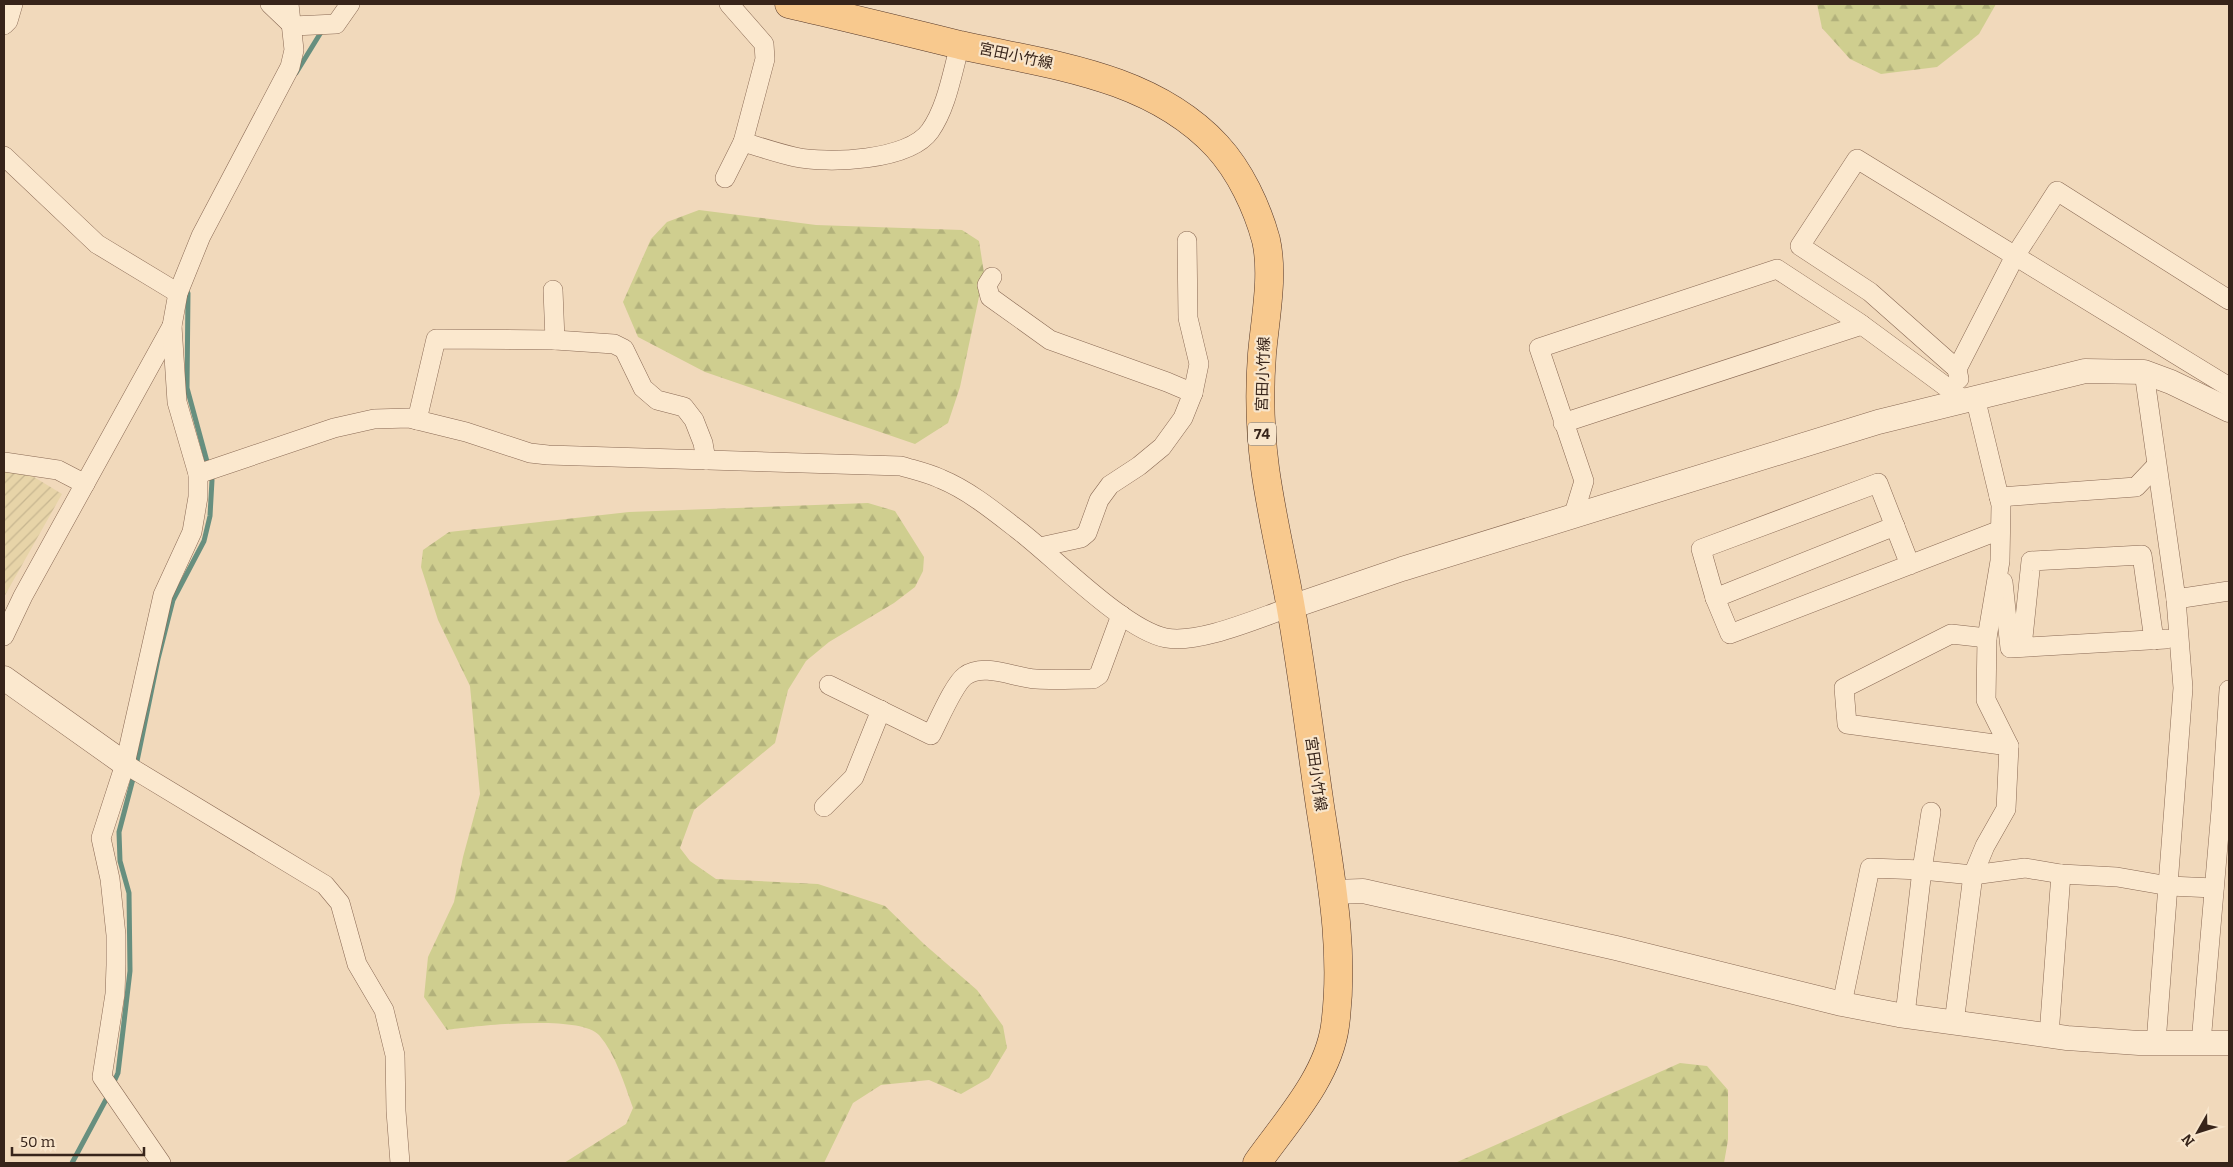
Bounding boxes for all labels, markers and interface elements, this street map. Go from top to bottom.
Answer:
street label: 宮田小竹線 [977,39,1055,73]
street label: 宮田小竹線 [1253,336,1273,412]
road number: 74 [1248,422,1276,446]
street label: 宮田小竹線 [1302,736,1330,812]
north arrow [2173,1107,2223,1157]
scale bar [12,1124,145,1156]
text: N [2178,1130,2198,1149]
text: 50 m [20,1133,56,1151]

